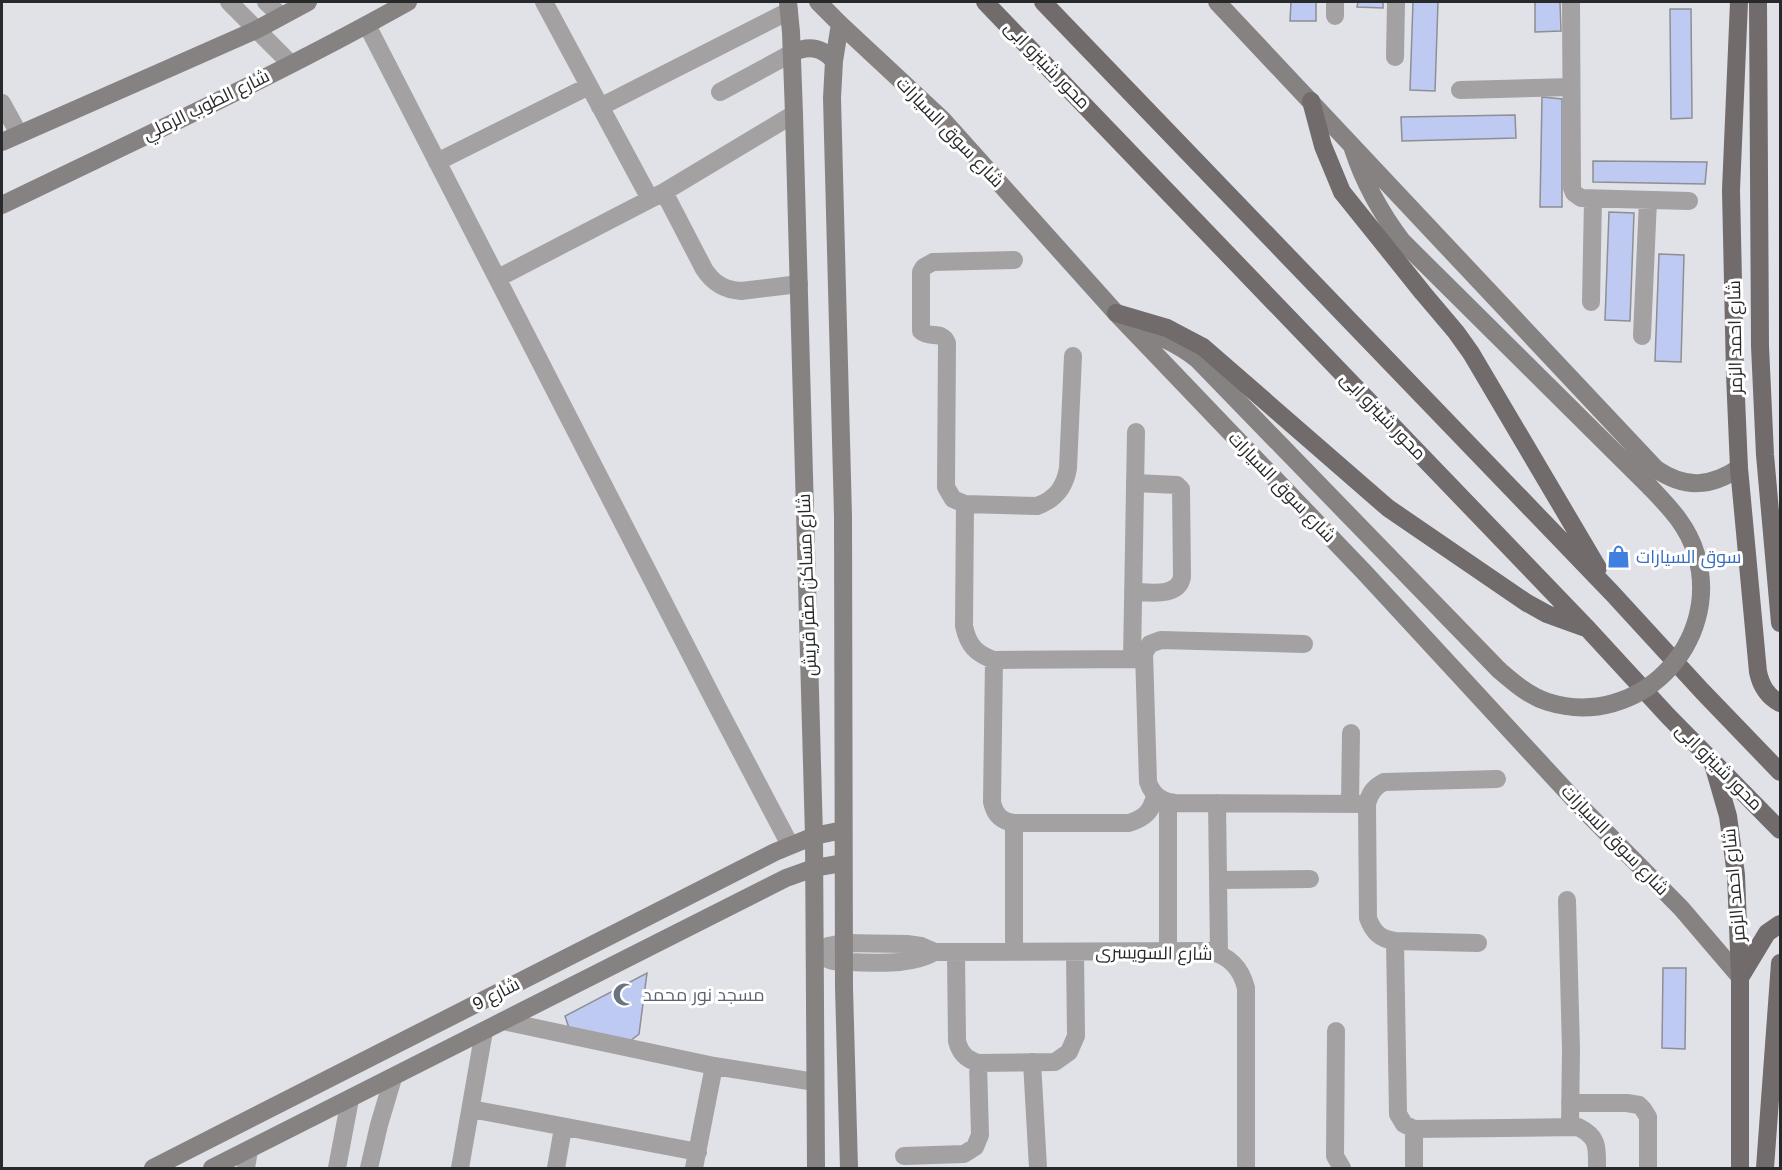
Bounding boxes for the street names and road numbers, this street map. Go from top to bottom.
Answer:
street label: محور شينزو ابى [1000,17,1094,114]
street label: شارع الطوب الرملي [139,66,274,148]
street label: شارع سوق السيارات [891,73,1008,193]
street label: شارع احمد الزمر [1724,280,1748,395]
street label: محور شينزو ابى [1336,368,1430,465]
street label: شارع سوق السيارات [1223,428,1340,548]
street label: شارع مساكن صقر قريش [794,493,822,677]
street label: محور شينزو ابى [1671,720,1766,815]
street label: شارع سوق السيارات [1556,781,1673,901]
street label: شارع احمد الزمر [1719,827,1751,943]
street label: شارع السويسرى [1095,942,1213,966]
street label: شارع 9 [469,974,524,1016]

